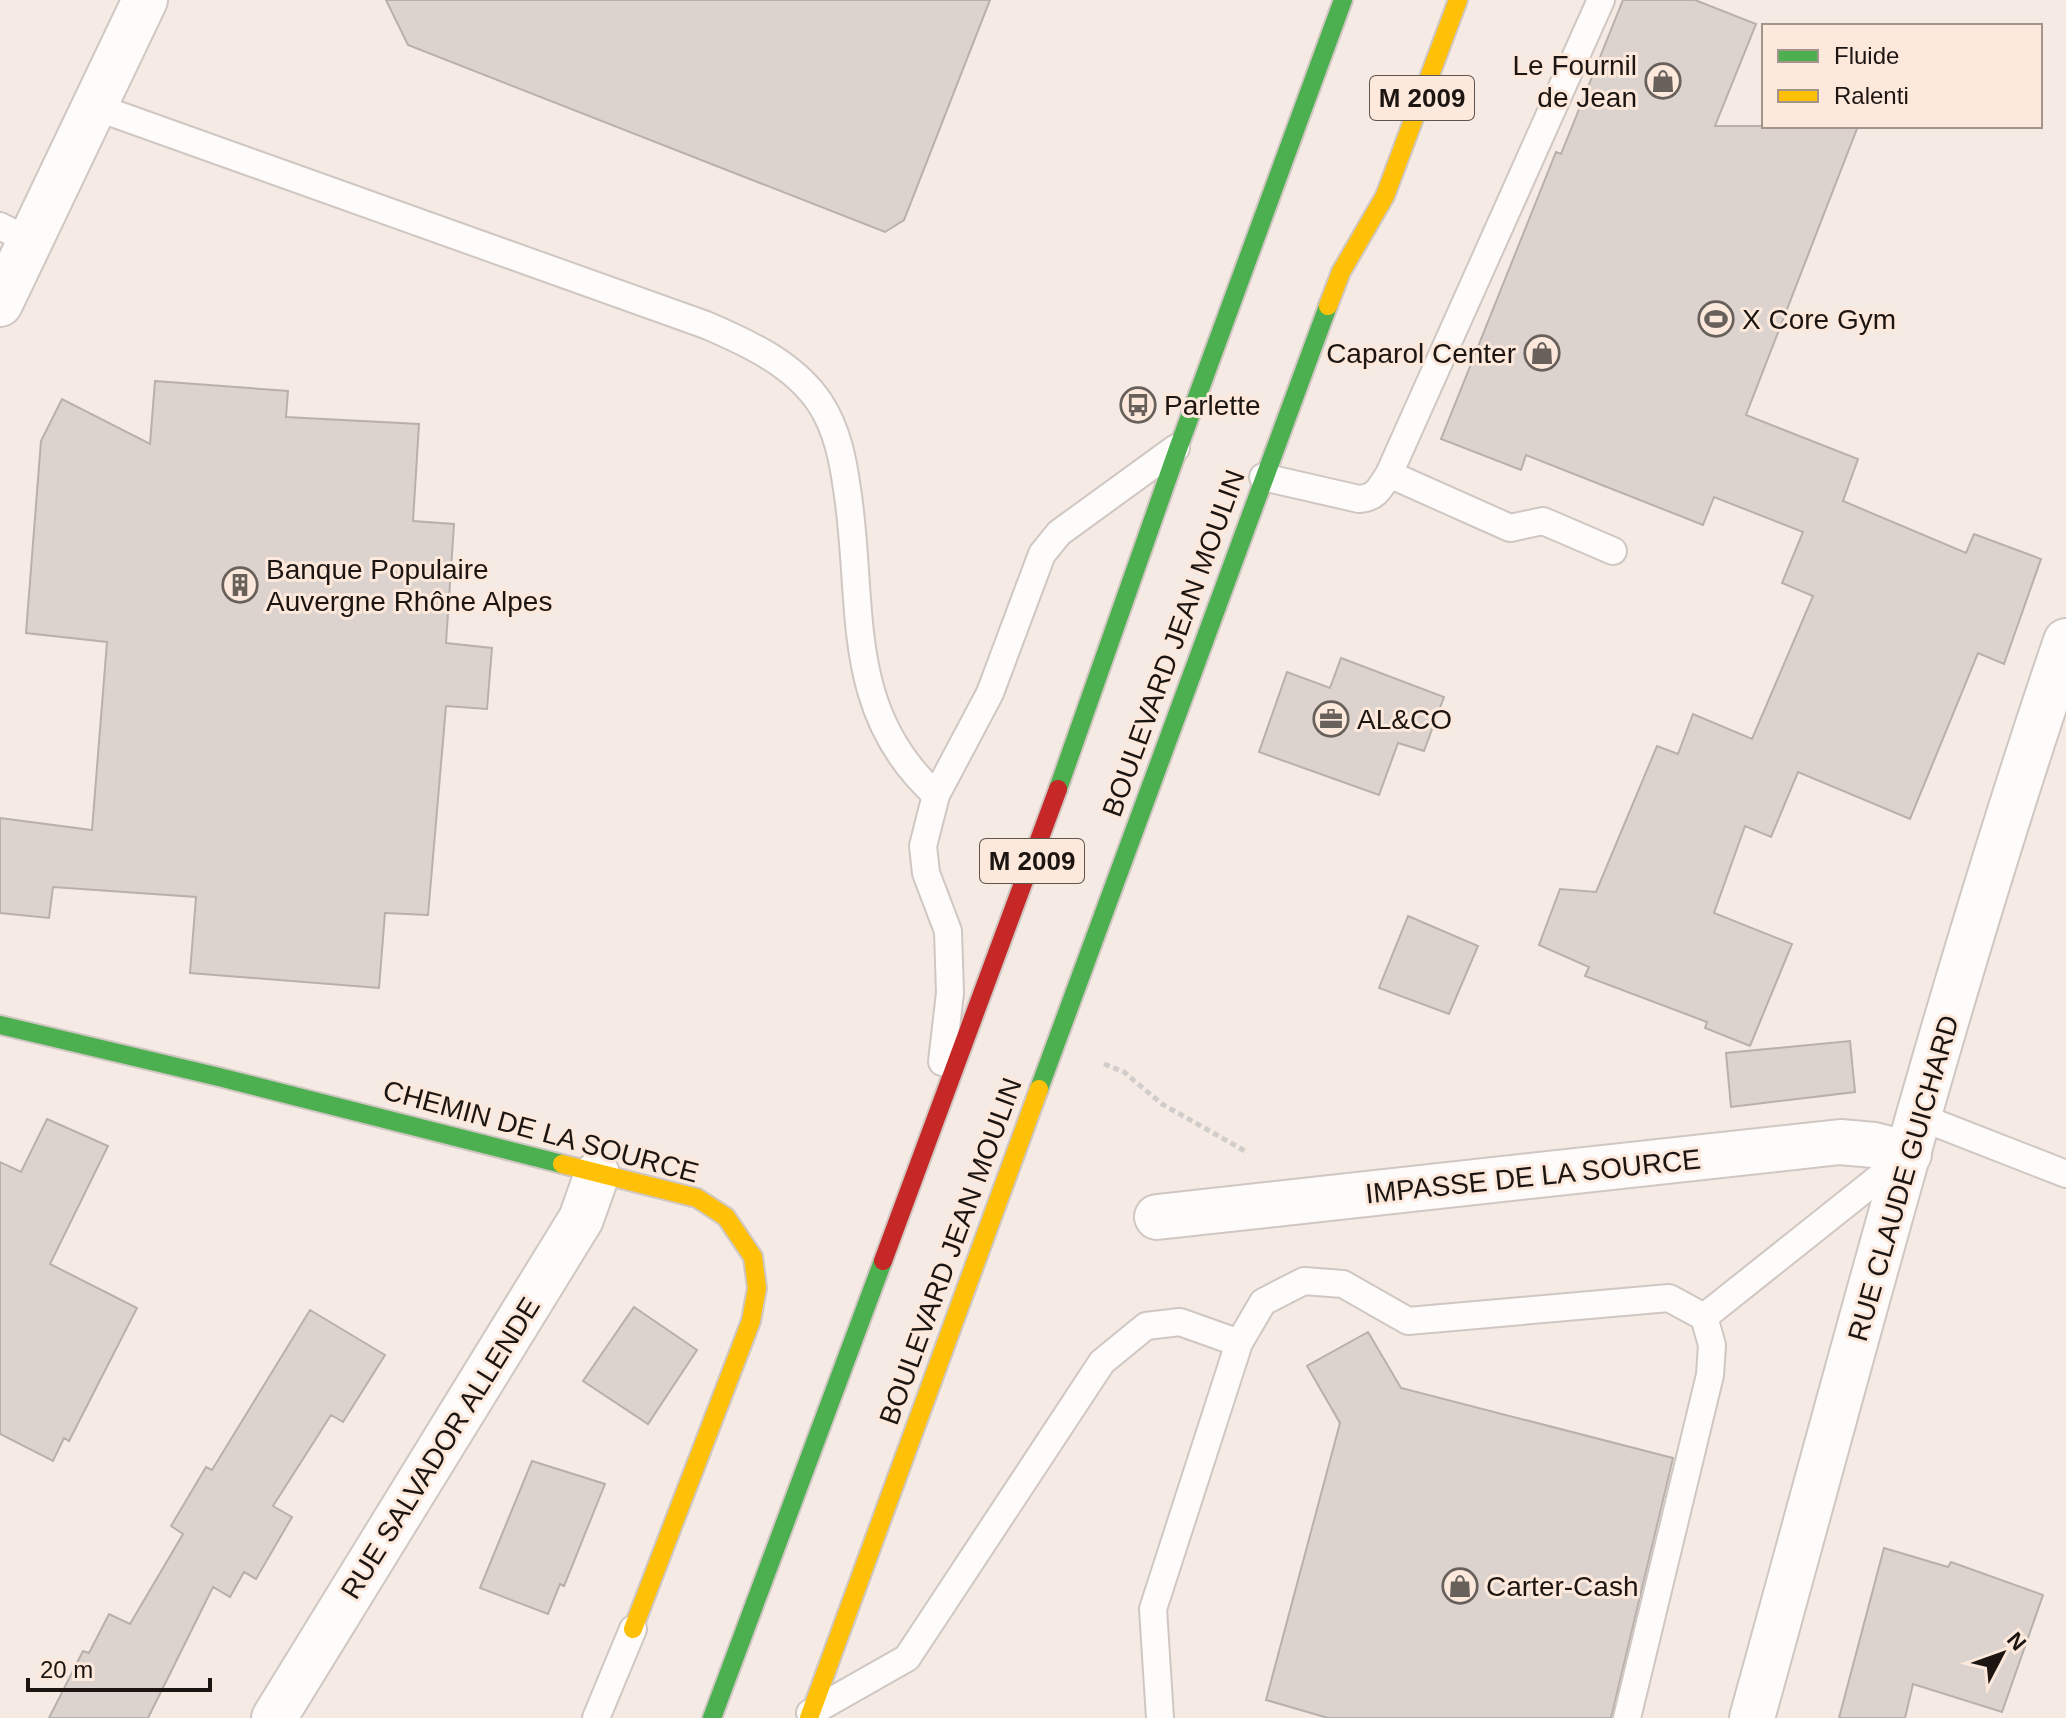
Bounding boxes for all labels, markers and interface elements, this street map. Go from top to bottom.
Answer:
legend [1762,24,2042,128]
text: Fluide [1834,42,1899,69]
place label: Le Fournil de Jean [1512,50,1637,113]
shop icon: Le Fournil de Jean [1644,62,1682,100]
road number: M 2009 [1370,76,1474,120]
text: Ralenti [1834,82,1909,109]
sports icon: X Core Gym [1697,300,1735,338]
place label: X Core Gym [1742,304,1896,335]
shop icon: Caparol Center [1523,334,1561,372]
place label: Caparol Center [1326,338,1516,369]
bus stop icon: Parlette [1119,386,1157,424]
place label: Parlette [1164,390,1261,421]
street label: BOULEVARD JEAN MOULIN [1096,466,1251,821]
place label: Banque Populaire Auvergne Rhône Alpes [266,554,552,617]
building icon: Banque Populaire Auvergne Rhône Alpes [221,566,259,604]
office icon: AL&CO [1312,700,1350,738]
place label: AL&CO [1357,704,1452,735]
road number: M 2009 [980,839,1084,883]
street label: RUE CLAUDE GUICHARD [1842,1012,1965,1345]
street label: CHEMIN DE LA SOURCE [380,1074,702,1189]
street label: BOULEVARD JEAN MOULIN [873,1074,1028,1429]
street label: IMPASSE DE LA SOURCE [1364,1143,1702,1210]
street label: RUE SALVADOR ALLENDE [335,1292,546,1605]
shop icon: Carter-Cash [1441,1567,1479,1605]
place label: Carter-Cash [1486,1571,1638,1602]
north arrow [1962,1614,2042,1694]
text: N [2002,1627,2031,1655]
scale bar [28,1642,210,1692]
text: 20 m [40,1656,93,1683]

